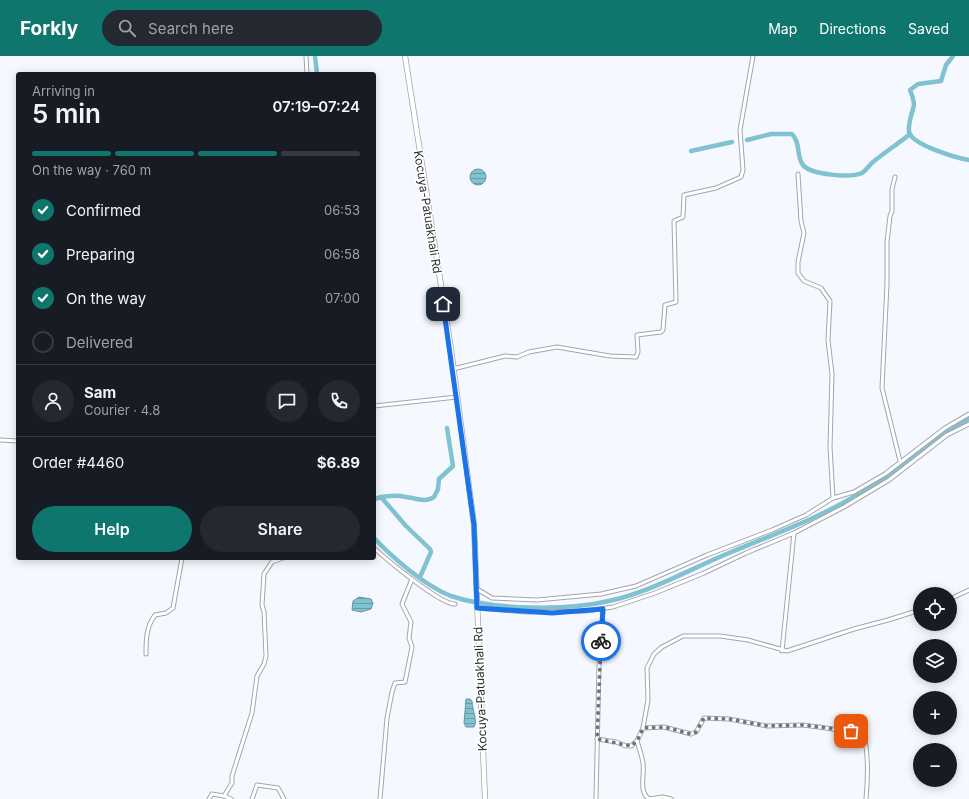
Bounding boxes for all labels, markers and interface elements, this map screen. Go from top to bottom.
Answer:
search box [102,10,382,46]
text: Forkly [20,17,78,40]
icon: search [116,17,138,39]
text: Search here [148,19,234,38]
text: Map [768,20,797,37]
text: Directions [819,20,886,37]
text: Saved [908,20,949,37]
text: Arriving in [32,83,95,99]
text: 07:19–07:24 [272,97,360,116]
text: 5 min [32,98,101,129]
street label: Kocuya-Patuakhali Rd [411,149,445,275]
text: On the way · 760 m [32,162,151,178]
icon: check [32,199,54,221]
text: Confirmed [66,201,141,220]
text: 06:53 [324,202,360,218]
icon: check [32,243,54,265]
text: Preparing [66,245,135,264]
text: 06:58 [324,246,360,262]
icon: check [32,287,54,309]
pin [426,287,460,321]
text: On the way [66,289,146,308]
text: 07:00 [325,290,360,306]
icon: home [432,293,454,315]
text: Delivered [66,333,133,352]
button: person [32,380,74,422]
button: chat [266,380,308,422]
button: phone [318,380,360,422]
text: Sam [84,383,116,402]
text: Courier · 4.8 [84,402,160,418]
text: Order #4460 [32,453,124,472]
text: $6.89 [317,453,360,472]
button: Help [32,506,192,552]
button: Share [200,506,360,552]
map controls [913,587,957,787]
button: locate [913,587,957,631]
courier [581,621,621,661]
street label: Kocuya-Patuakhali Rd [470,627,490,751]
icon: bike [590,630,612,652]
button: layers [913,639,957,683]
button: + [913,691,957,735]
pin [834,714,868,748]
icon: bag [840,720,862,742]
button: − [913,743,957,787]

